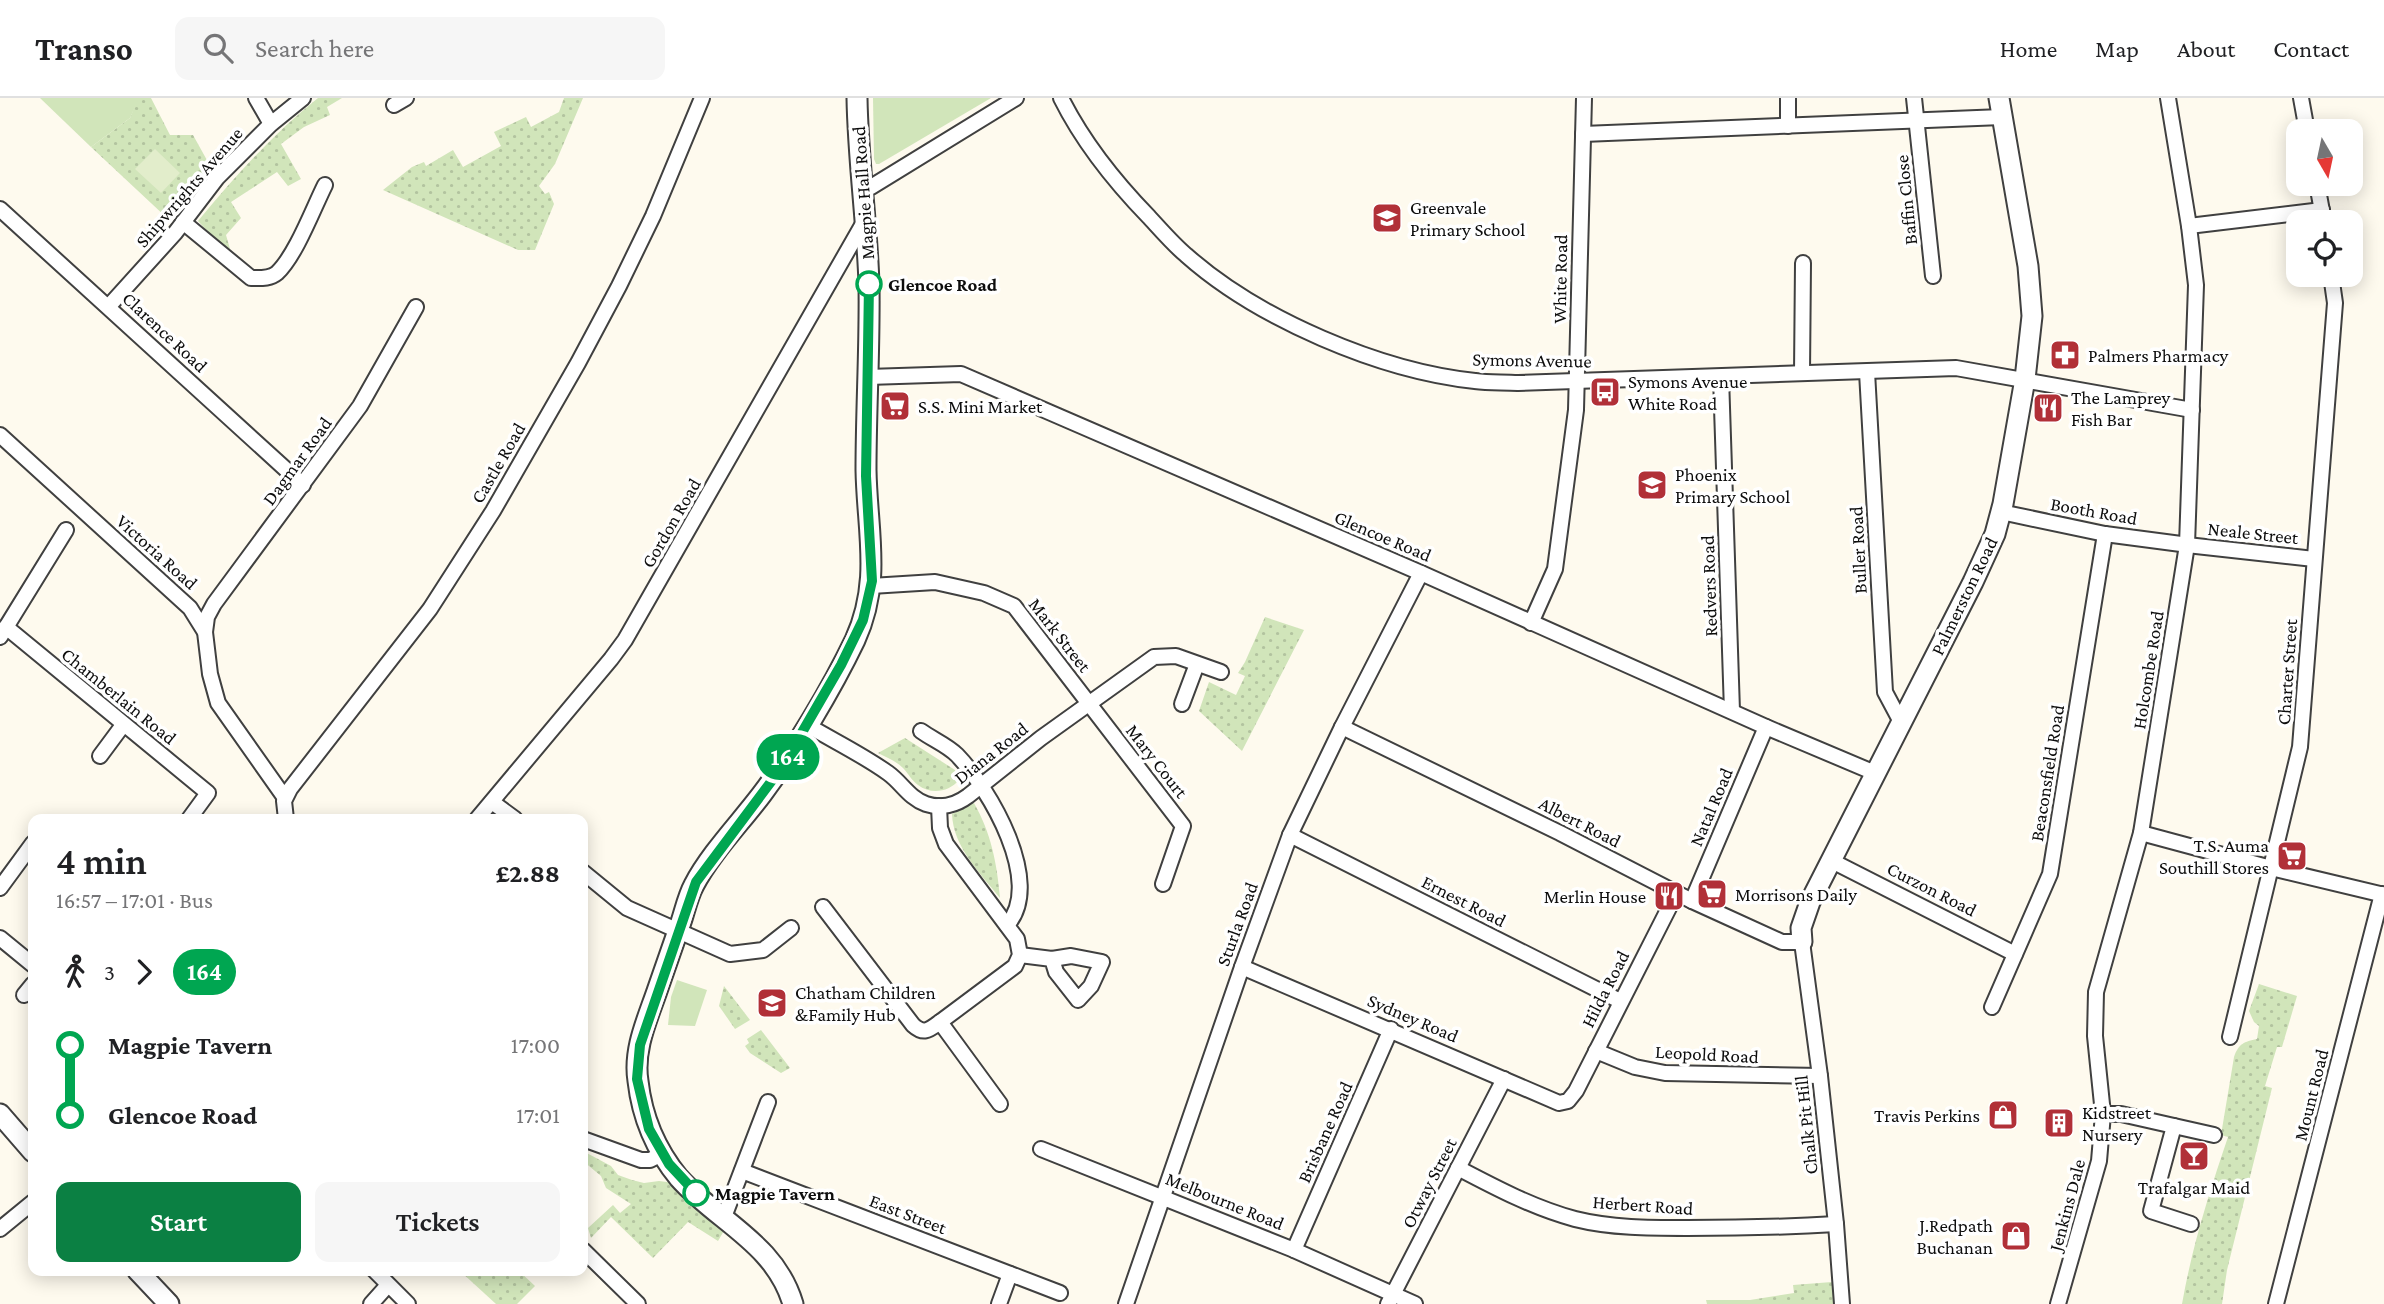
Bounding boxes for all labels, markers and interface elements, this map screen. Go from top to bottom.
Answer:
search box [175,17,665,80]
icon: search [199,29,237,67]
text: Transo [35,30,133,67]
text: Search here [255,34,374,63]
text: Home [2000,35,2057,62]
text: Map [2095,35,2139,62]
text: About [2177,35,2235,62]
text: Contact [2273,35,2349,62]
north arrow [2286,119,2362,196]
map controls [2286,119,2363,287]
street label: Shipwrights Avenue [131,123,247,251]
street label: Magpie Hall Road [848,125,878,261]
street label: Baffin Close [1891,154,1921,246]
place label: Greenvale Primary School [1410,197,1525,240]
school or university icon: Greenvale Primary School [1370,201,1404,235]
button: locate [2286,210,2363,287]
street label: White Road [1549,234,1571,324]
marker: Glencoe Road [856,271,882,297]
place label: Glencoe Road [888,274,998,295]
street label: Clarence Road [118,287,212,377]
pharmacy icon: Palmers Pharmacy [2048,338,2082,372]
place label: Palmers Pharmacy [2088,345,2229,366]
street label: Symons Avenue [1472,348,1592,372]
place label: Symons Avenue White Road [1628,371,1747,414]
bus stop icon: Symons Avenue White Road [1588,375,1622,409]
place label: The Lamprey Fish Bar [2071,387,2171,430]
supermarket icon: S.S. Mini Market [878,389,912,423]
restaurant icon: The Lamprey Fish Bar [2031,391,2065,425]
place label: S.S. Mini Market [918,396,1043,417]
street label: Dagmar Road [258,413,336,509]
street label: Castle Road [467,419,529,507]
place label: Phoenix Primary School [1675,464,1790,507]
school or university icon: Phoenix Primary School [1635,468,1669,502]
street label: Gordon Road [637,475,705,571]
street label: Booth Road [2049,493,2139,529]
street label: Glencoe Road [1331,506,1435,566]
street label: Buller Road [1845,506,1871,594]
street label: Victoria Road [112,510,202,594]
street label: Neale Street [2207,518,2300,548]
street label: Palmerston Road [1926,534,2002,658]
street label: Redvers Road [1697,535,1721,637]
street label: Mark Street [1025,594,1096,677]
street label: Holcombe Road [2128,609,2168,731]
street label: Charter Street [2273,618,2301,726]
street label: Chamberlain Road [58,643,180,749]
street label: Beaconsfield Road [2026,703,2068,843]
street label: Diana Road [950,718,1032,788]
street label: Mary Court [1122,720,1193,802]
line badge: 164 [748,734,828,780]
text: 164 [770,743,806,770]
street label: Natal Road [1685,765,1737,849]
street label: Albert Road [1536,792,1624,852]
place label: T.S. Auma Southill Stores [2159,835,2269,878]
supermarket icon: T.S. Auma Southill Stores [2275,839,2309,873]
text: 4 min [56,840,147,882]
street label: Curzon Road [1884,857,1980,921]
text: £2.88 [496,859,560,888]
street label: Ernest Road [1418,871,1510,931]
supermarket icon: Morrisons Daily [1695,877,1729,911]
street label: Sturla Road [1212,879,1262,969]
restaurant icon: Merlin House [1652,879,1686,913]
place label: Morrisons Daily [1735,884,1857,905]
place label: Merlin House [1544,886,1646,907]
text: 16:57 – 17:01 · Bus [56,887,213,913]
street label: Hilda Road [1577,947,1633,1031]
icon: walk [56,953,94,991]
icon: forward [125,953,163,991]
text: 164 [187,958,222,985]
text: 3 [104,959,115,985]
place label: Chatham Children &Family Hub [795,982,936,1025]
school or university icon: Chatham Children &Family Hub [755,986,789,1020]
street label: Sydney Road [1364,989,1462,1047]
text: Magpie Tavern [108,1031,272,1060]
text: 17:00 [511,1032,560,1058]
street label: Leopold Road [1655,1041,1759,1067]
street label: Mount Road [2289,1047,2333,1143]
street label: Chalk Pit Hill [1790,1074,1822,1176]
street label: Brisbane Road [1293,1078,1357,1186]
shop icon: Travis Perkins [1986,1098,2020,1132]
text: Glencoe Road [108,1101,257,1130]
text: 17:01 [516,1102,560,1128]
place label: Kidstreet Nursery [2082,1102,2152,1145]
place label: Travis Perkins [1874,1105,1980,1126]
building icon: Kidstreet Nursery [2042,1106,2076,1140]
street label: Otway Street [1397,1134,1461,1232]
bar icon: Trafalgar Maid [2177,1139,2211,1173]
street label: Jenkins Dale [2044,1157,2089,1255]
street label: Melbourne Road [1163,1168,1287,1234]
place label: Trafalgar Maid [2138,1177,2250,1198]
marker: Magpie Tavern [683,1180,709,1206]
button: Start [56,1182,301,1262]
button: Tickets [315,1182,560,1262]
place label: Magpie Tavern [715,1183,835,1204]
street label: East Street [866,1190,950,1239]
street label: Herbert Road [1592,1191,1694,1219]
place label: J.Redpath Buchanan [1917,1215,1993,1258]
shop icon: J.Redpath Buchanan [1999,1219,2033,1253]

